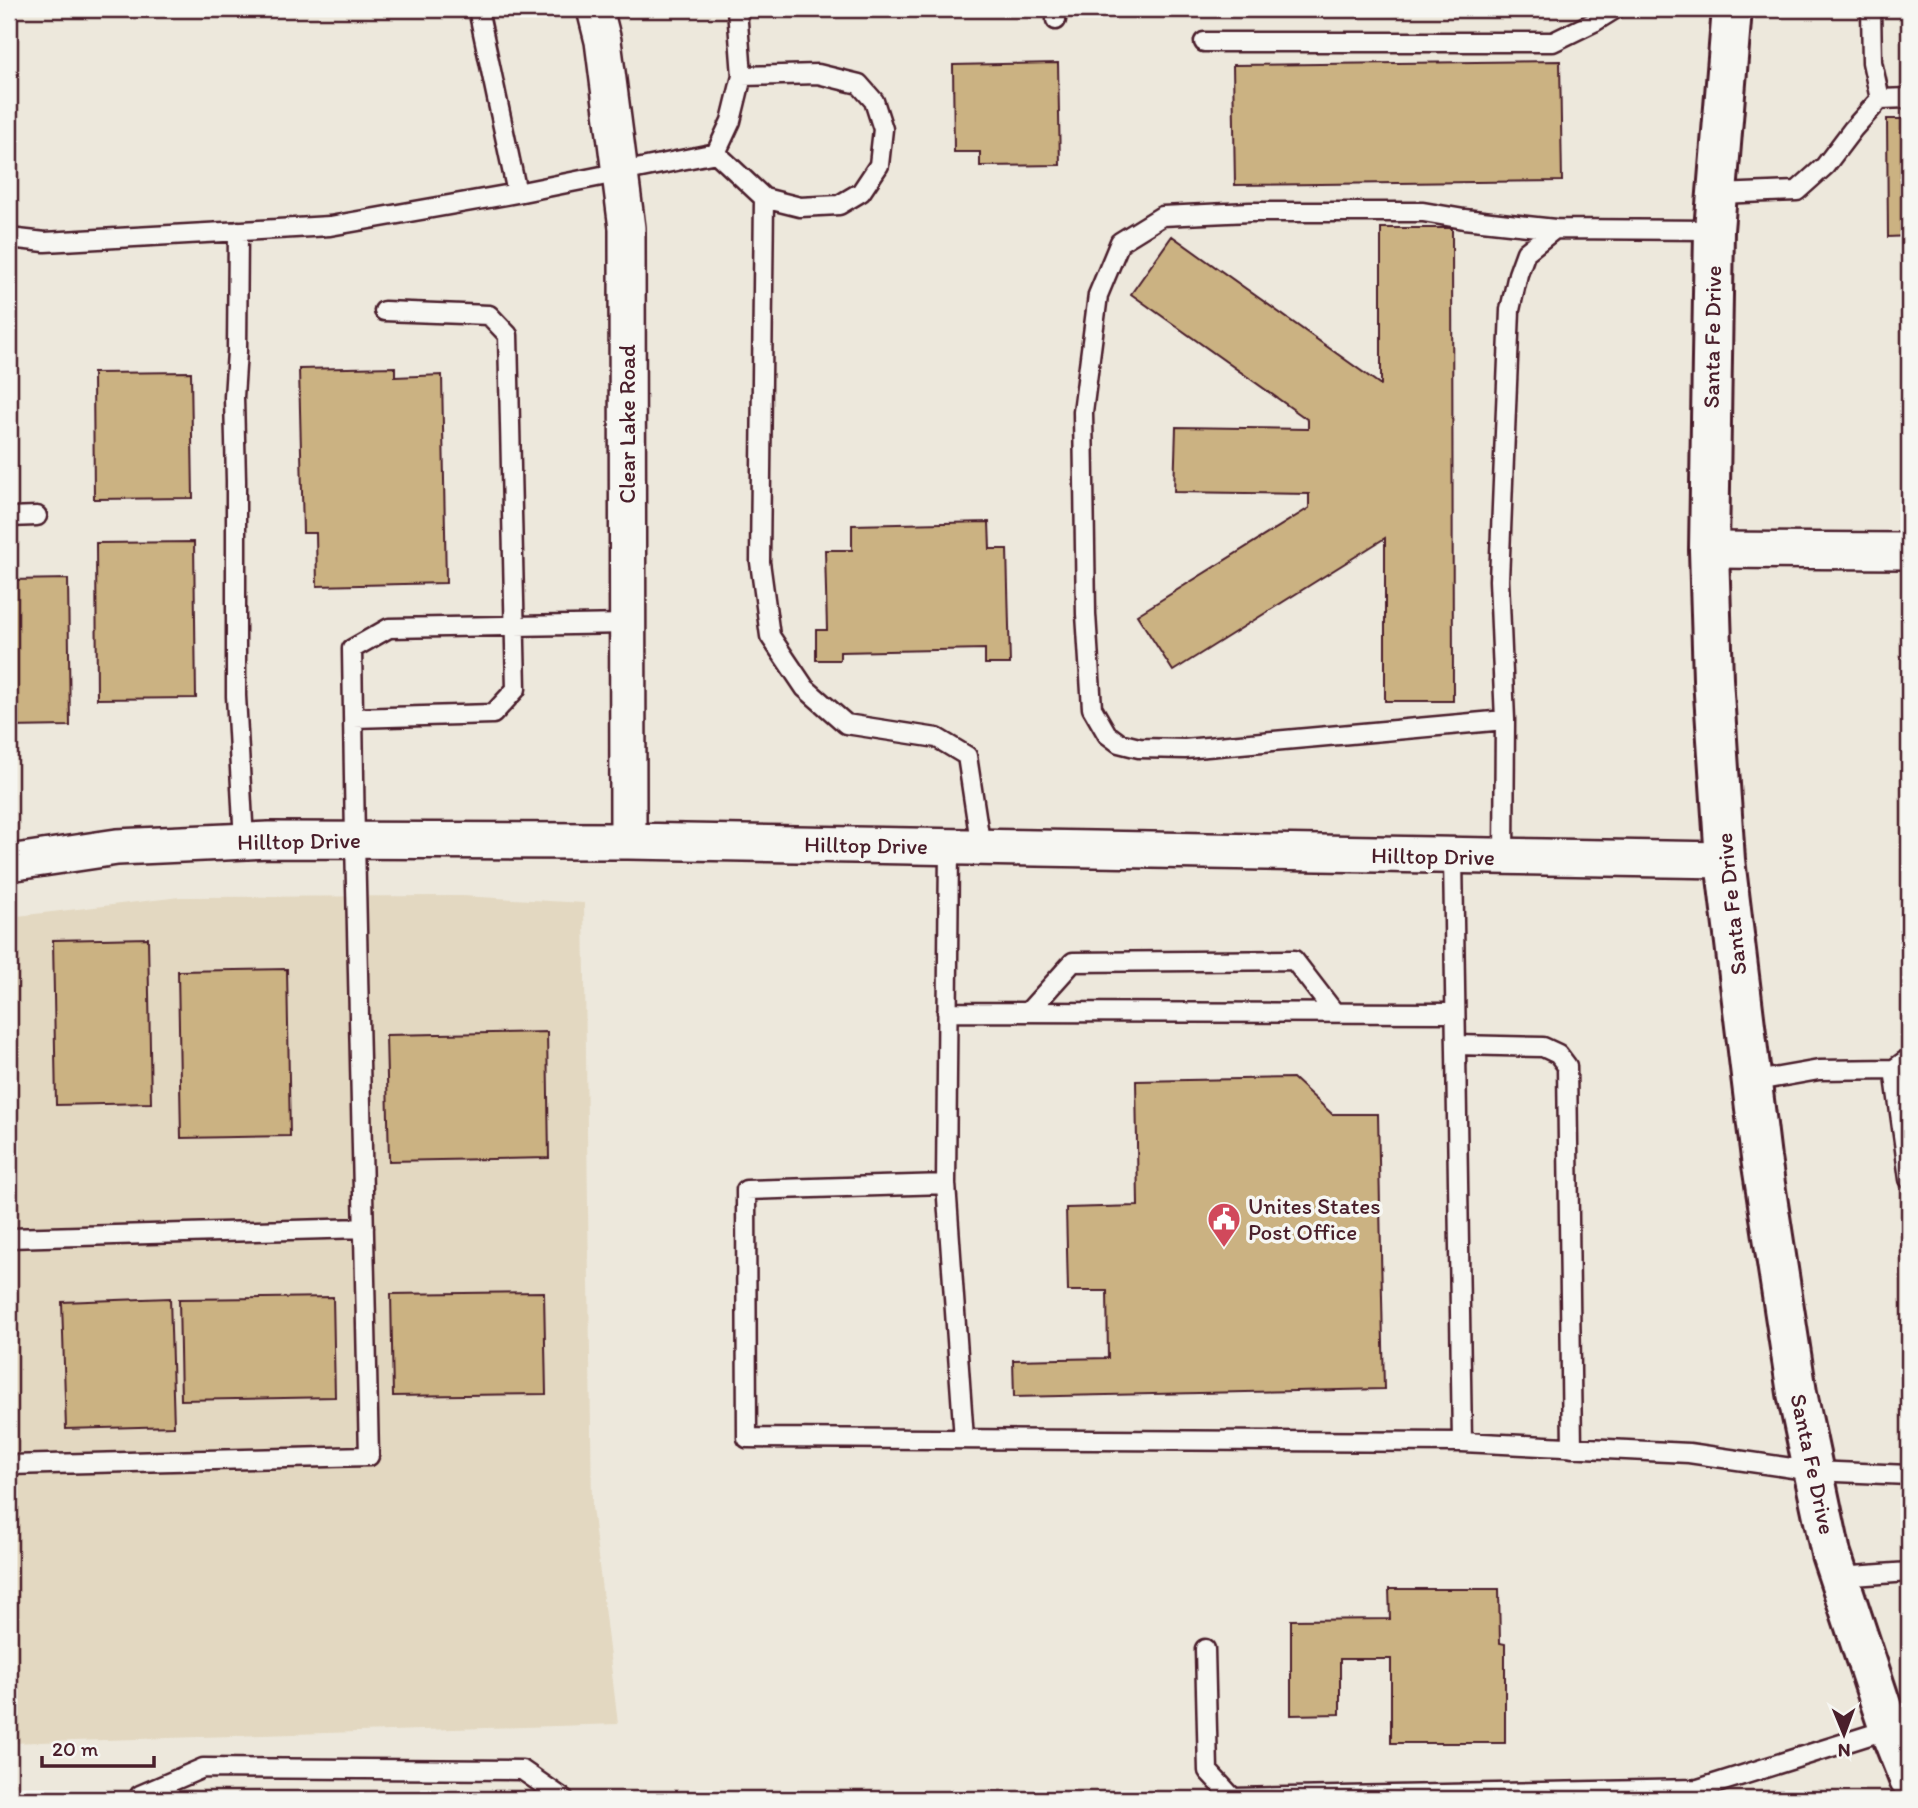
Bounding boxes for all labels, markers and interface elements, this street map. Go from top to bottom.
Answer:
street label: Santa Fe Drive [1697,265,1727,409]
street label: Clear Lake Road [613,344,641,504]
street label: Hilltop Drive [237,826,361,856]
street label: Hilltop Drive [804,830,928,860]
street label: Santa Fe Drive [1710,831,1752,977]
street label: Hilltop Drive [1371,841,1495,871]
place label: Unites States Post Office [1248,1192,1381,1246]
public building icon: Unites States Post Office [1205,1200,1243,1249]
street label: Santa Fe Drive [1784,1391,1842,1537]
north arrow [1810,1700,1880,1770]
scale bar [42,1724,154,1768]
text: 20 m [52,1736,99,1761]
text: N [1838,1739,1851,1762]

